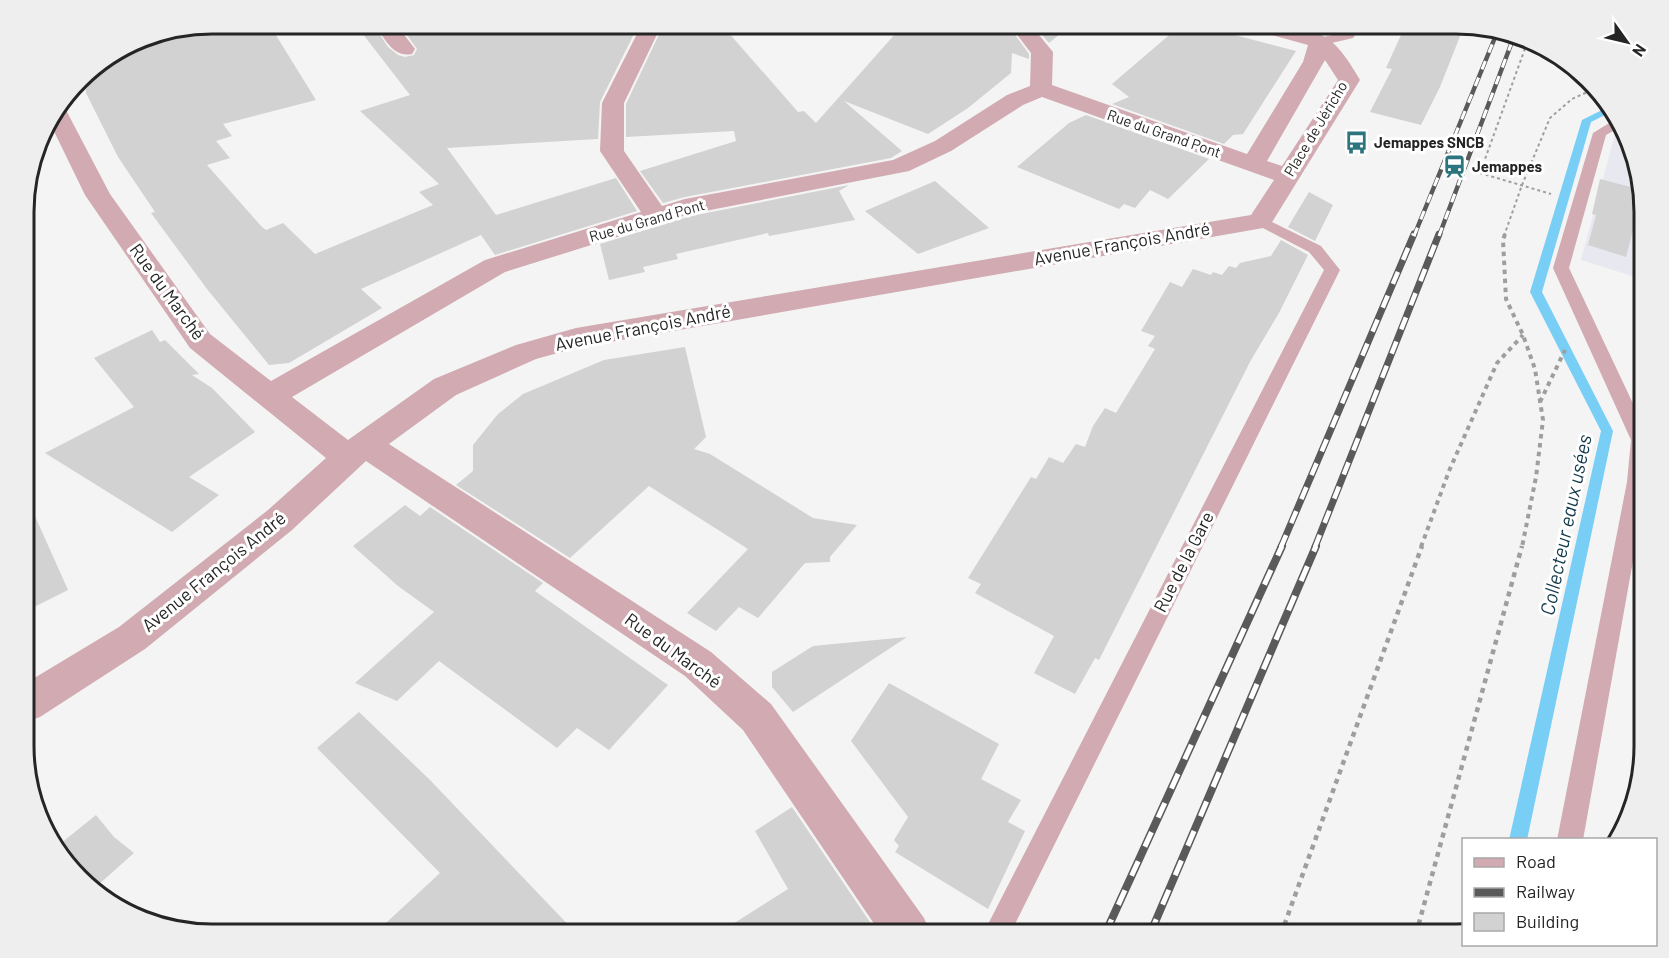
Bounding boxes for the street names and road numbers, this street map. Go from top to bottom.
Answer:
street label: Place de Jéricho [1280,78,1351,179]
street label: Rue du Grand Pont [1105,105,1224,161]
street label: Rue du Grand Pont [587,195,707,245]
street label: Avenue François André [1032,217,1212,269]
street label: Rue du Marché [125,239,210,344]
street label: Avenue François André [553,299,732,355]
street label: Avenue François André [137,507,290,636]
street label: Rue de la Gare [1148,508,1218,616]
street label: Rue du Marché [621,608,726,693]

